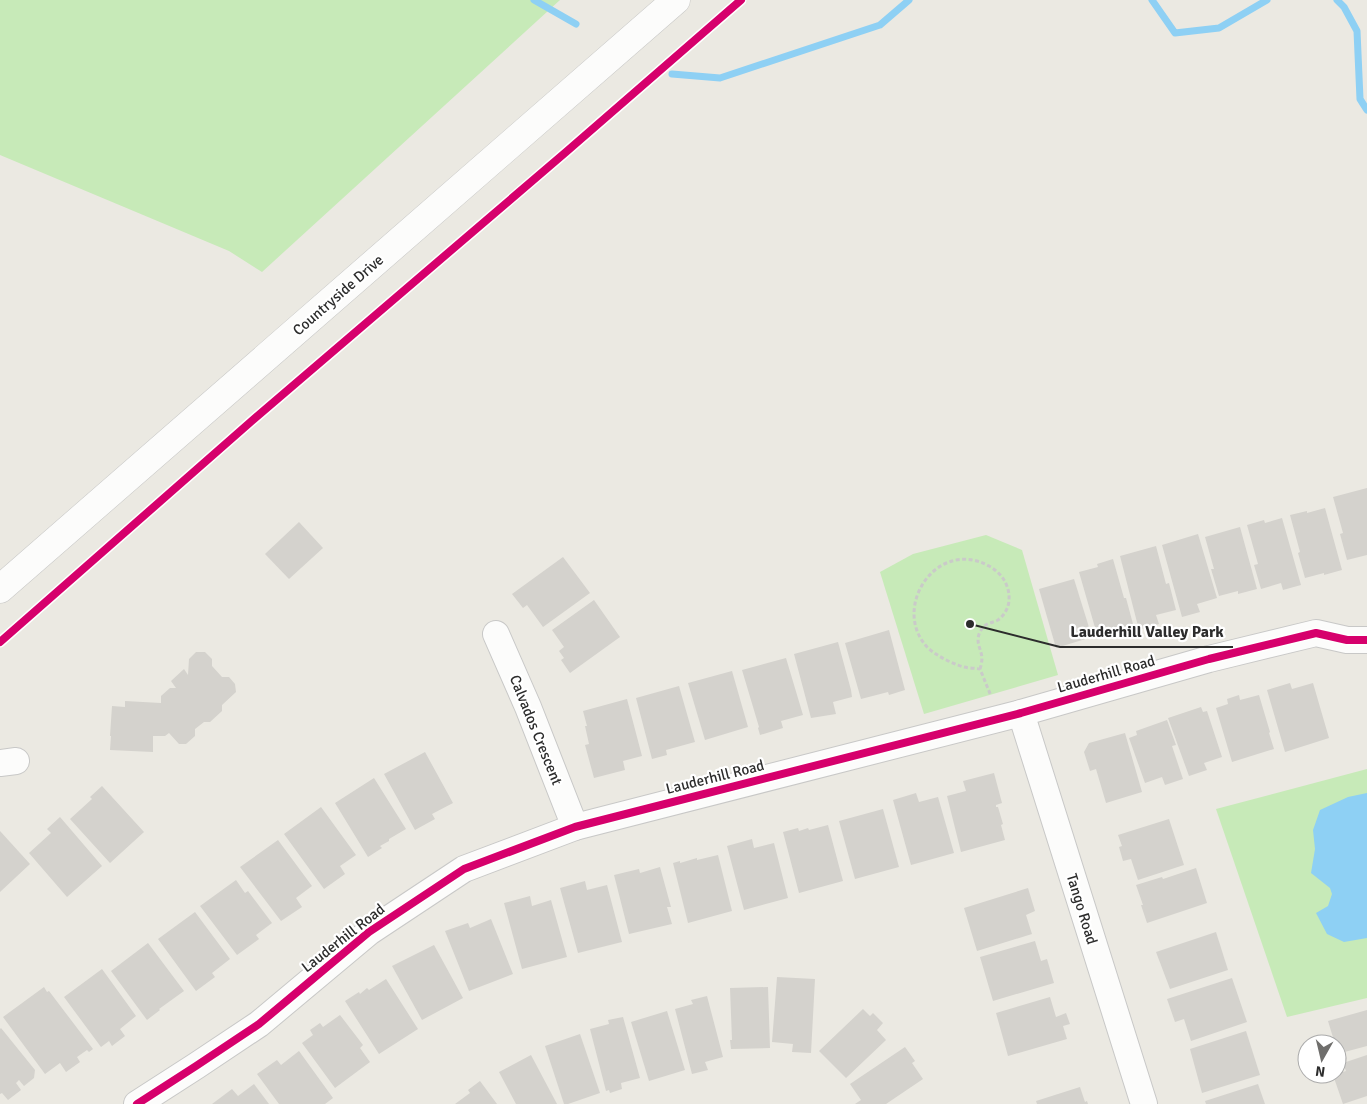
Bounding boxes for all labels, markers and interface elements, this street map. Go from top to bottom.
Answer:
street label: Countryside Drive [289,251,387,339]
callout: Lauderhill Valley Park [1060,616,1233,647]
text: Lauderhill Valley Park [1070,622,1224,642]
street label: Lauderhill Road [1055,651,1157,697]
street label: Calvados Crescent [506,672,566,788]
street label: Lauderhill Road [664,756,766,798]
street label: Tango Road [1063,871,1101,947]
street label: Lauderhill Road [298,900,388,976]
north arrow [1297,1034,1347,1084]
text: N [1314,1062,1326,1080]

